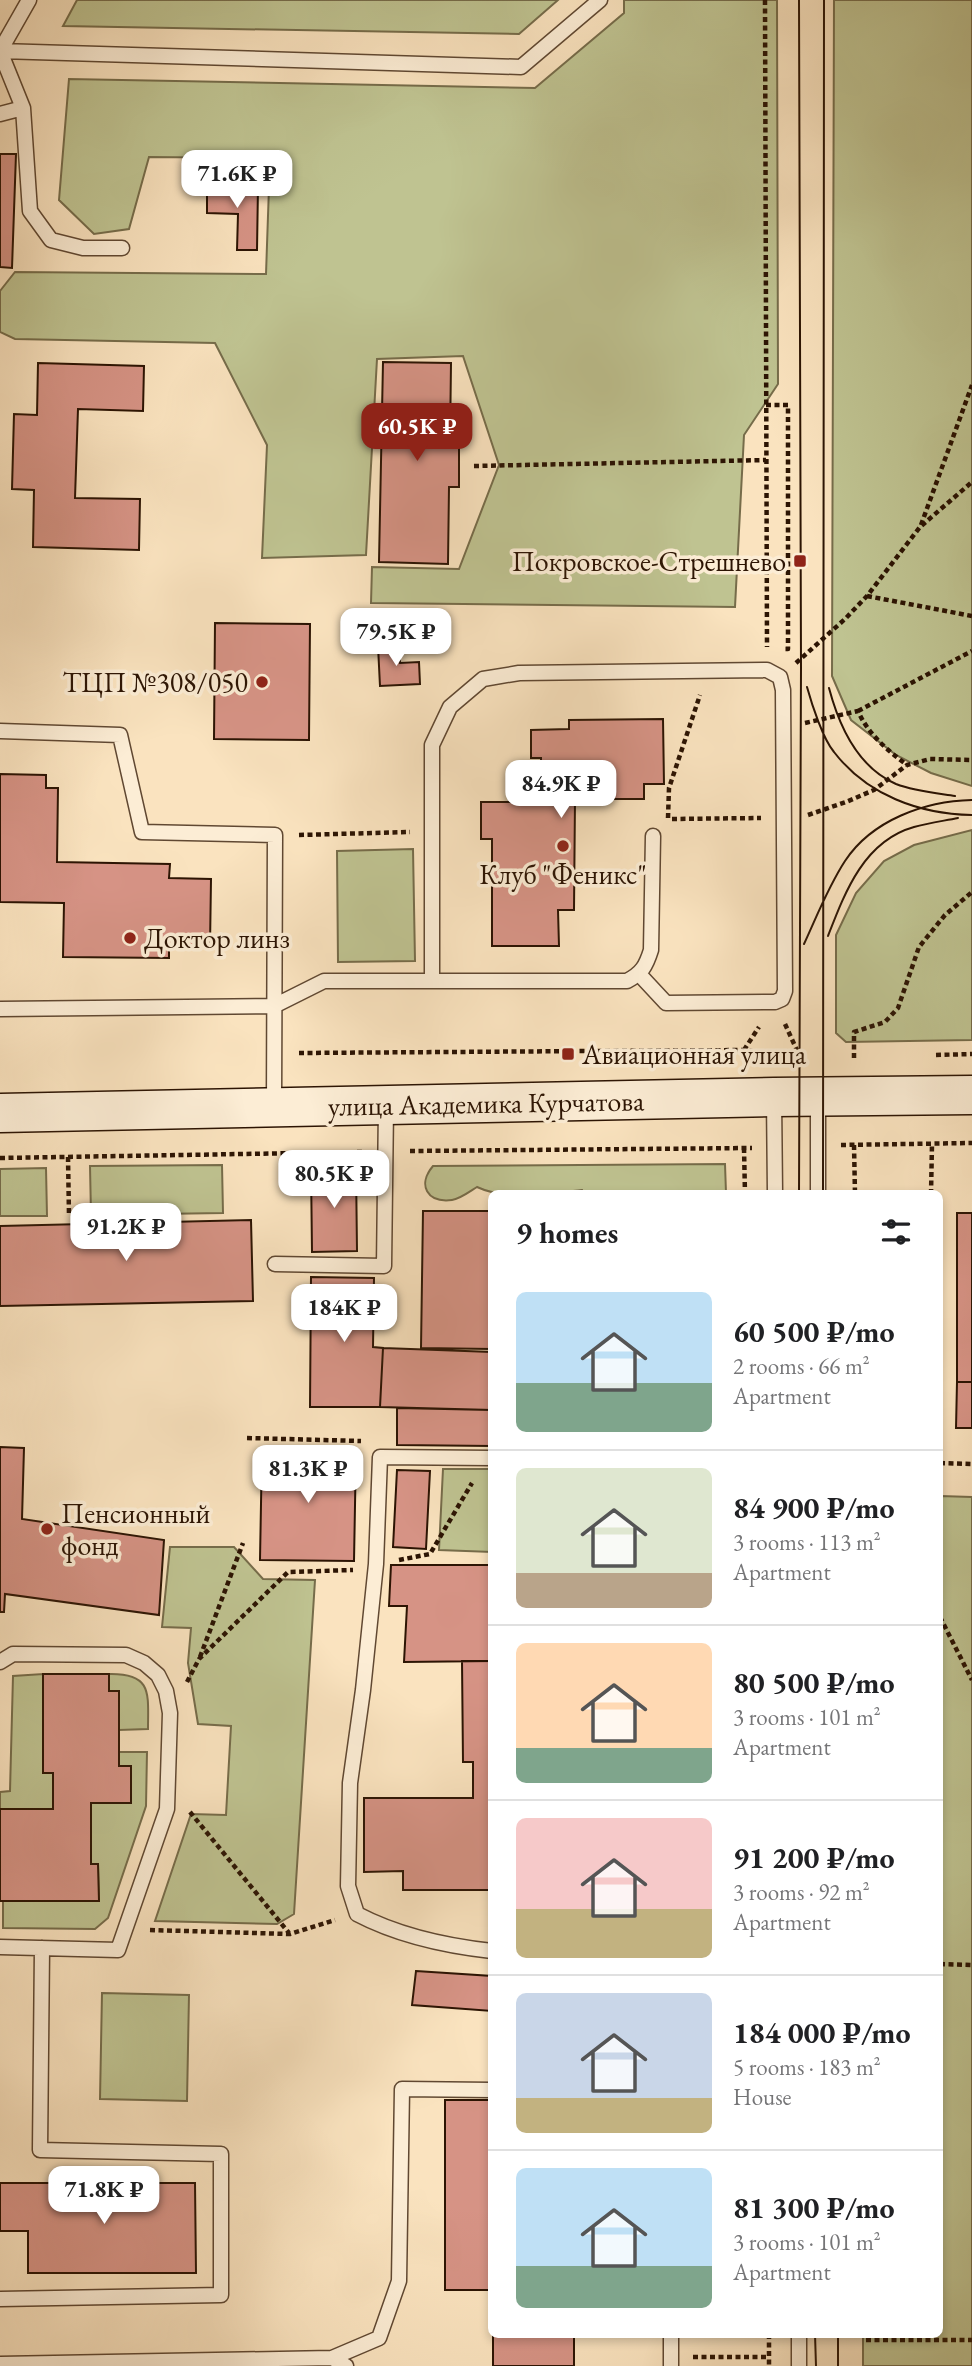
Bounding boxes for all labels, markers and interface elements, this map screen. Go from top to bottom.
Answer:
pin: 71.6K ₽ [172,150,302,210]
text: 71.6K ₽ [197,158,277,188]
pin: 60.5K ₽ [352,404,482,463]
text: 60.5K ₽ [377,411,457,441]
place label: Покровское-Стрешнево [512,543,786,579]
marker: Покровское-Стрешнево [792,553,808,569]
pin: 79.5K ₽ [331,608,461,668]
text: 79.5K ₽ [356,616,436,646]
place label: ТЦП №308/050 [63,664,248,700]
marker: ТЦП №308/050 [254,674,270,690]
pin: 84.9K ₽ [496,760,626,820]
text: 84.9K ₽ [521,768,601,798]
marker: Клуб "Феникс" [555,838,571,854]
place label: Клуб "Феникс" [479,856,647,892]
place label: Доктор линз [144,920,290,956]
marker: Доктор линз [122,930,138,946]
place label: Авиационная улица [581,1036,807,1072]
marker: Авиационная улица [560,1046,576,1062]
street label: улица Академика Курчатова [327,1082,645,1124]
pin: 80.5K ₽ [269,1150,399,1210]
text: 80.5K ₽ [294,1158,374,1188]
pin: 91.2K ₽ [61,1204,191,1263]
text: 91.2K ₽ [86,1211,166,1241]
text: 9 homes [516,1213,618,1252]
icon: filters [877,1213,915,1251]
pin: 184K ₽ [287,1284,401,1344]
text: 184K ₽ [307,1292,381,1322]
text: 60 500 ₽/mo [733,1312,895,1351]
icon: home [572,1320,656,1404]
text: 2 rooms · 66 m² [733,1351,870,1381]
text: Apartment [733,1381,831,1411]
pin: 81.3K ₽ [243,1446,373,1505]
text: 81.3K ₽ [268,1453,348,1483]
text: 84 900 ₽/mo [733,1488,895,1527]
place label: Пенсионный фонд [61,1495,211,1563]
icon: home [572,1496,656,1580]
marker: Пенсионный фонд [39,1521,55,1537]
text: 3 rooms · 113 m² [733,1527,881,1557]
text: Apartment [733,1557,831,1587]
text: 80 500 ₽/mo [733,1663,895,1702]
icon: home [572,1671,656,1755]
text: 3 rooms · 101 m² [733,1702,881,1732]
text: Apartment [733,1732,831,1762]
text: 91 200 ₽/mo [733,1838,895,1877]
icon: home [572,1846,656,1930]
text: 3 rooms · 92 m² [733,1877,870,1907]
text: Apartment [733,1907,831,1937]
text: 184 000 ₽/mo [733,2013,911,2052]
icon: home [572,2021,656,2105]
text: 5 rooms · 183 m² [733,2052,881,2082]
text: House [733,2082,792,2112]
pin: 71.8K ₽ [39,2166,169,2226]
text: 71.8K ₽ [64,2174,144,2204]
text: 81 300 ₽/mo [733,2188,895,2227]
icon: home [572,2196,656,2280]
text: 3 rooms · 101 m² [733,2227,881,2257]
text: Apartment [733,2257,831,2287]

